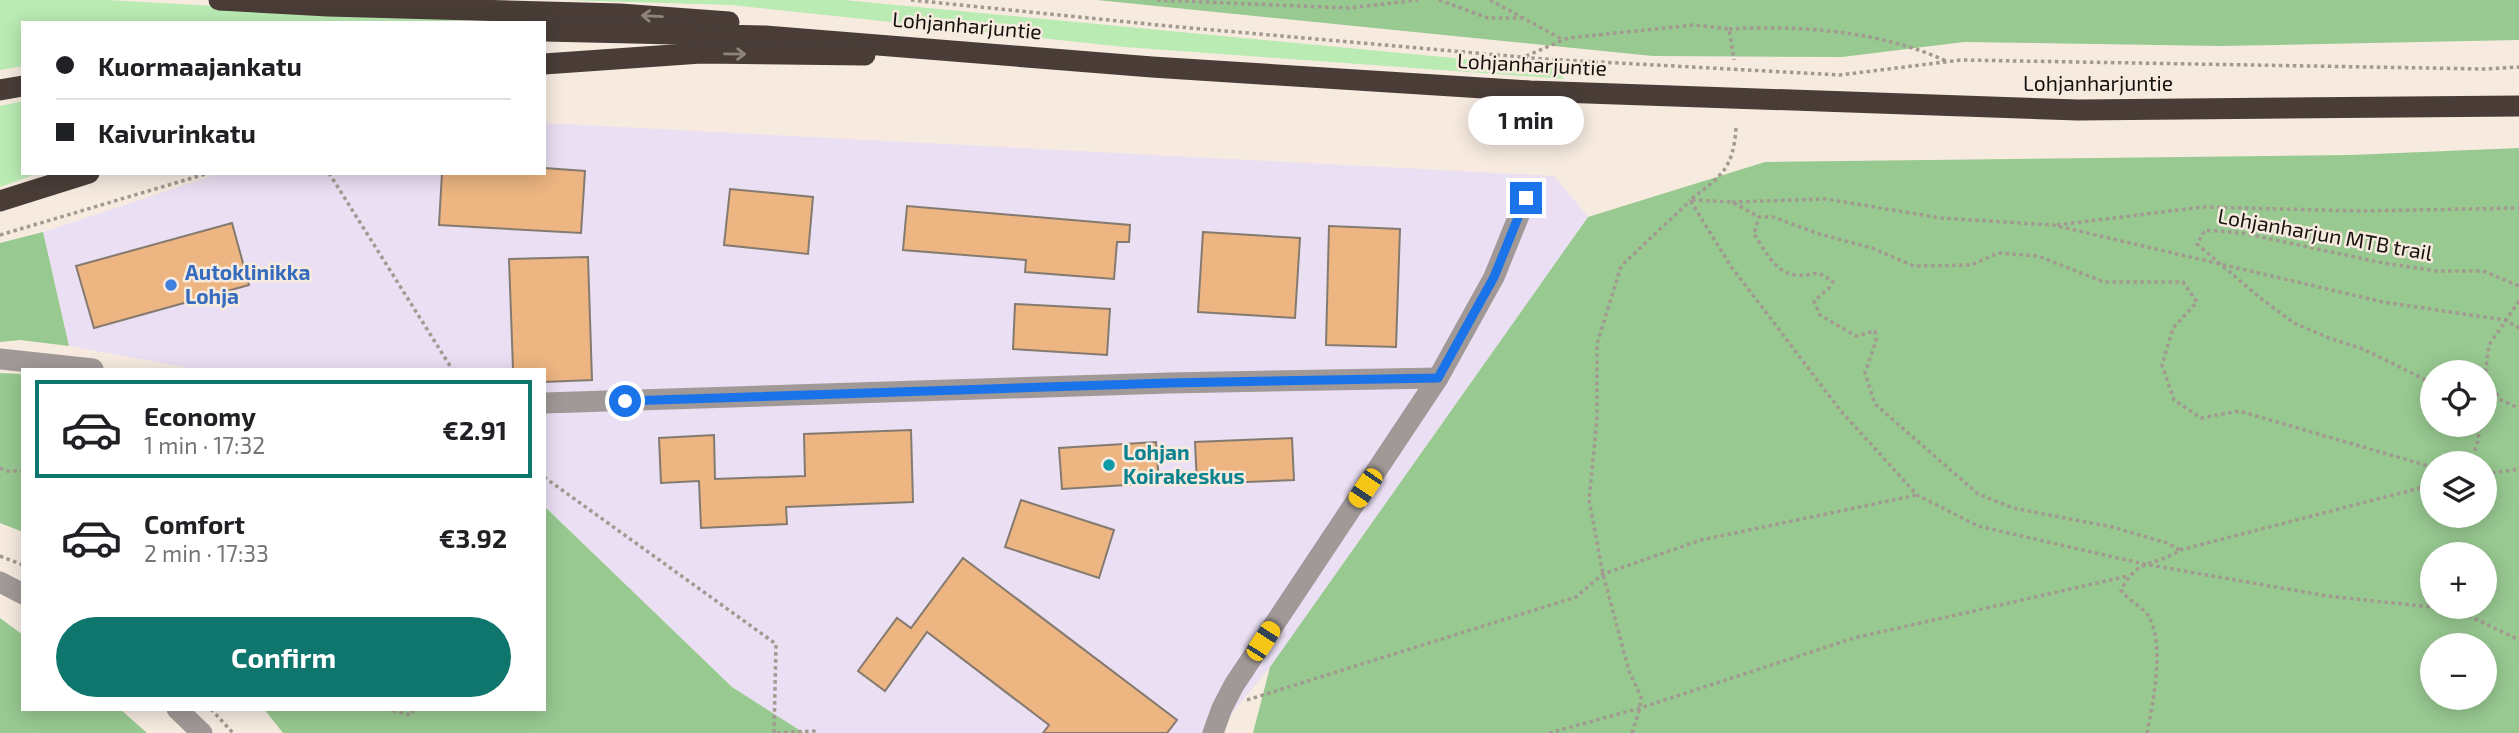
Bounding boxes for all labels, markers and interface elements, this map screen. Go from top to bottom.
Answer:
street label: Lohjanharjuntie [891,6,1043,44]
one-way arrow [641,9,664,22]
one-way arrow [723,47,746,60]
street label: Lohjanharjuntie [1457,47,1608,81]
text: Kuormaajankatu [98,50,302,81]
street label: Lohjanharjuntie [2023,70,2173,96]
callout: 1 min [1468,96,1584,146]
text: 1 min [1498,106,1554,134]
text: Kaivurinkatu [98,117,256,148]
route end [1510,182,1542,214]
street label: Lohjanharjun MTB trail [2216,202,2435,266]
place label: Autoklinikka Lohja [185,259,310,308]
marker: Autoklinikka Lohja [163,277,179,293]
map controls [2420,360,2497,710]
button: locate [2420,360,2497,437]
route start [609,385,641,417]
icon: car [60,398,123,461]
text: Economy [144,400,256,431]
text: €2.91 [442,414,507,445]
text: 1 min · 17:32 [144,431,265,459]
place label: Lohjan Koirakeskus [1123,439,1245,488]
button: layers [2420,451,2497,528]
marker: Lohjan Koirakeskus [1101,457,1117,473]
car [1345,465,1386,511]
icon: car [60,506,123,569]
text: Comfort [144,508,245,539]
text: €3.92 [439,522,507,553]
text: 2 min · 17:33 [144,539,269,567]
button: + [2420,542,2497,619]
button: Confirm [56,617,511,697]
car [1243,618,1284,664]
button: − [2420,633,2497,710]

